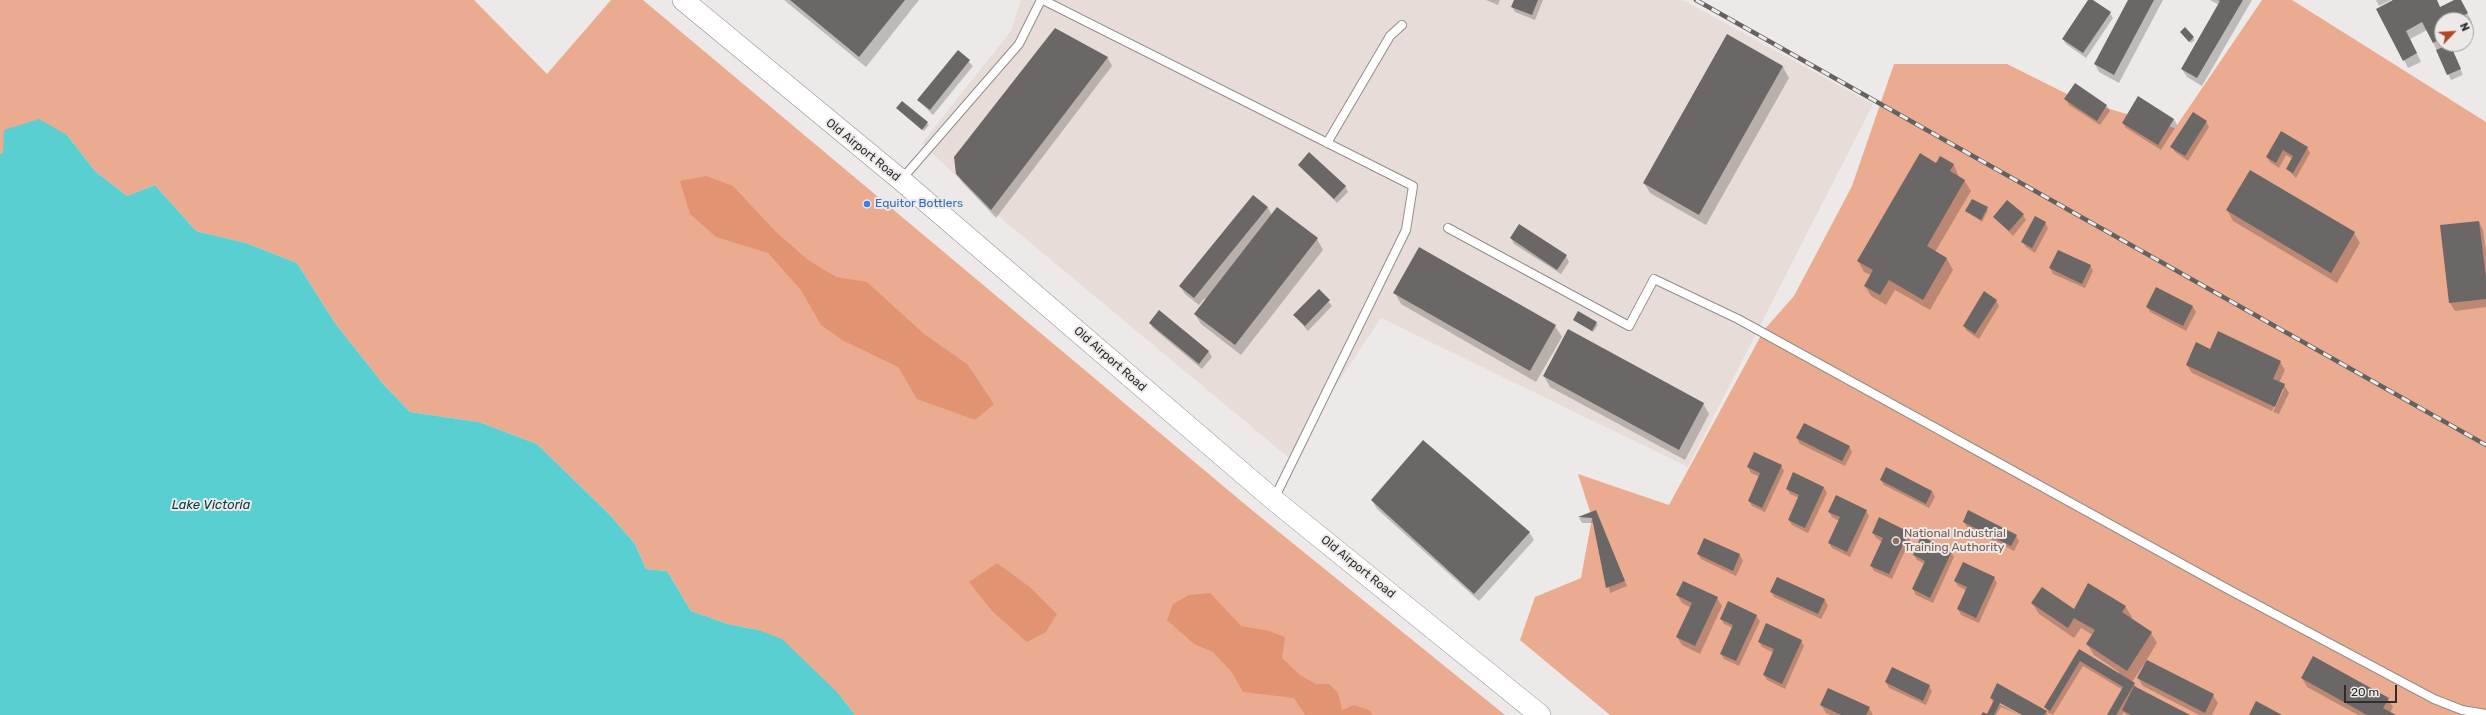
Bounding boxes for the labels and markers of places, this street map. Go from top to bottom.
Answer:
place label: Equitor Bottlers [875,197,963,211]
marker: Equitor Bottlers [862,199,872,209]
place label: National Industrial Training Authority [1904,527,2006,555]
marker: National Industrial Training Authority [1891,536,1901,546]

